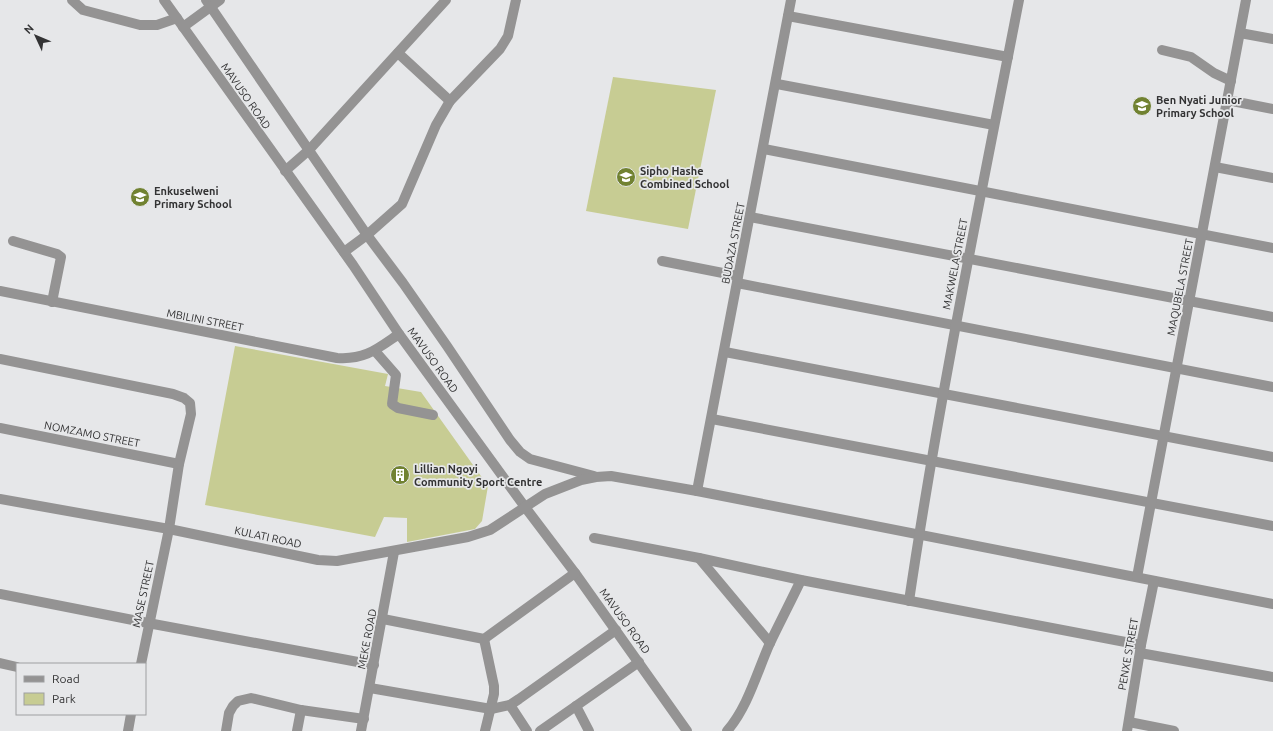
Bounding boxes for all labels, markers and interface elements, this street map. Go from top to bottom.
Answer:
north arrow [16,16,56,56]
text: N [22,22,36,36]
street label: MAVUSO ROAD [219,61,273,131]
place label: Ben Nyati Junior Primary School [1156,94,1242,119]
school or university icon: Ben Nyati Junior Primary School [1131,95,1153,117]
place label: Sipho Hashe Combined School [640,165,730,190]
school or university icon: Sipho Hashe Combined School [615,166,637,188]
place label: Enkuselweni Primary School [154,185,233,210]
school or university icon: Enkuselweni Primary School [129,186,151,208]
street label: BUDAZA STREET [719,201,747,285]
street label: MAKWELA STREET [940,217,970,311]
street label: MAQUBELA STREET [1165,237,1195,337]
street label: MBILINI STREET [165,307,245,333]
street label: MAVUSO ROAD [405,325,461,395]
street label: NOMZAMO STREET [43,419,141,449]
place label: Lillian Ngoyi Community Sport Centre [414,463,542,488]
building icon: Lillian Ngoyi Community Sport Centre [389,464,411,486]
street label: KULATI ROAD [233,524,303,550]
street label: MASE STREET [130,559,156,629]
street label: MAVUSO ROAD [597,586,653,656]
street label: MEKE ROAD [355,608,379,670]
street label: PENXE STREET [1116,617,1140,691]
legend [16,663,146,715]
text: Road [52,672,80,685]
text: Park [52,692,76,705]

